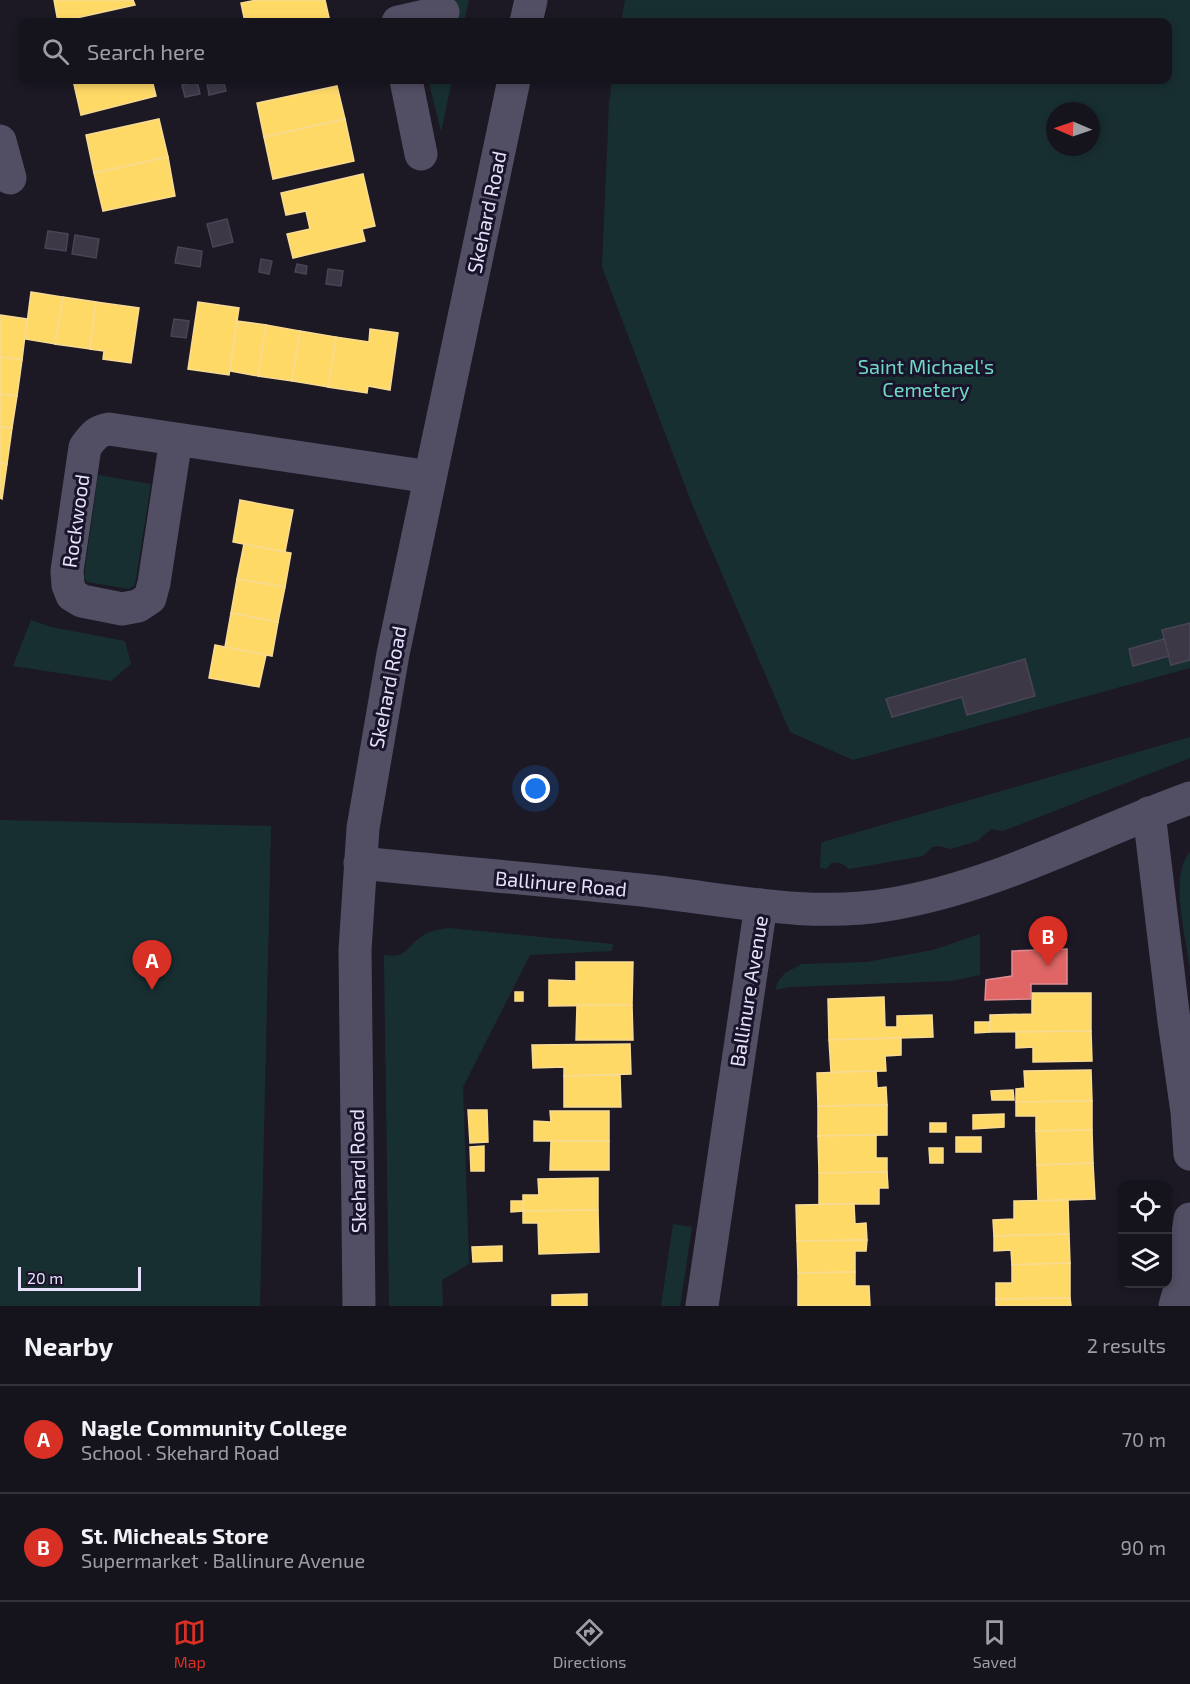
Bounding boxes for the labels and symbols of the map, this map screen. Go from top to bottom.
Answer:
north arrow [1046,102,1100,156]
street label: Skehard Road [461,149,511,275]
park label: Saint Michael's Cemetery [858,354,994,401]
street label: Rockwood [57,473,93,569]
street label: Skehard Road [363,624,411,750]
your location [521,774,550,803]
street label: Ballinure Road [494,865,628,901]
street label: Ballinure Avenue [724,914,772,1068]
pin: B [1028,916,1068,966]
pin: A [132,940,172,990]
street label: Skehard Road [344,1109,370,1233]
scale bar [18,1264,141,1292]

